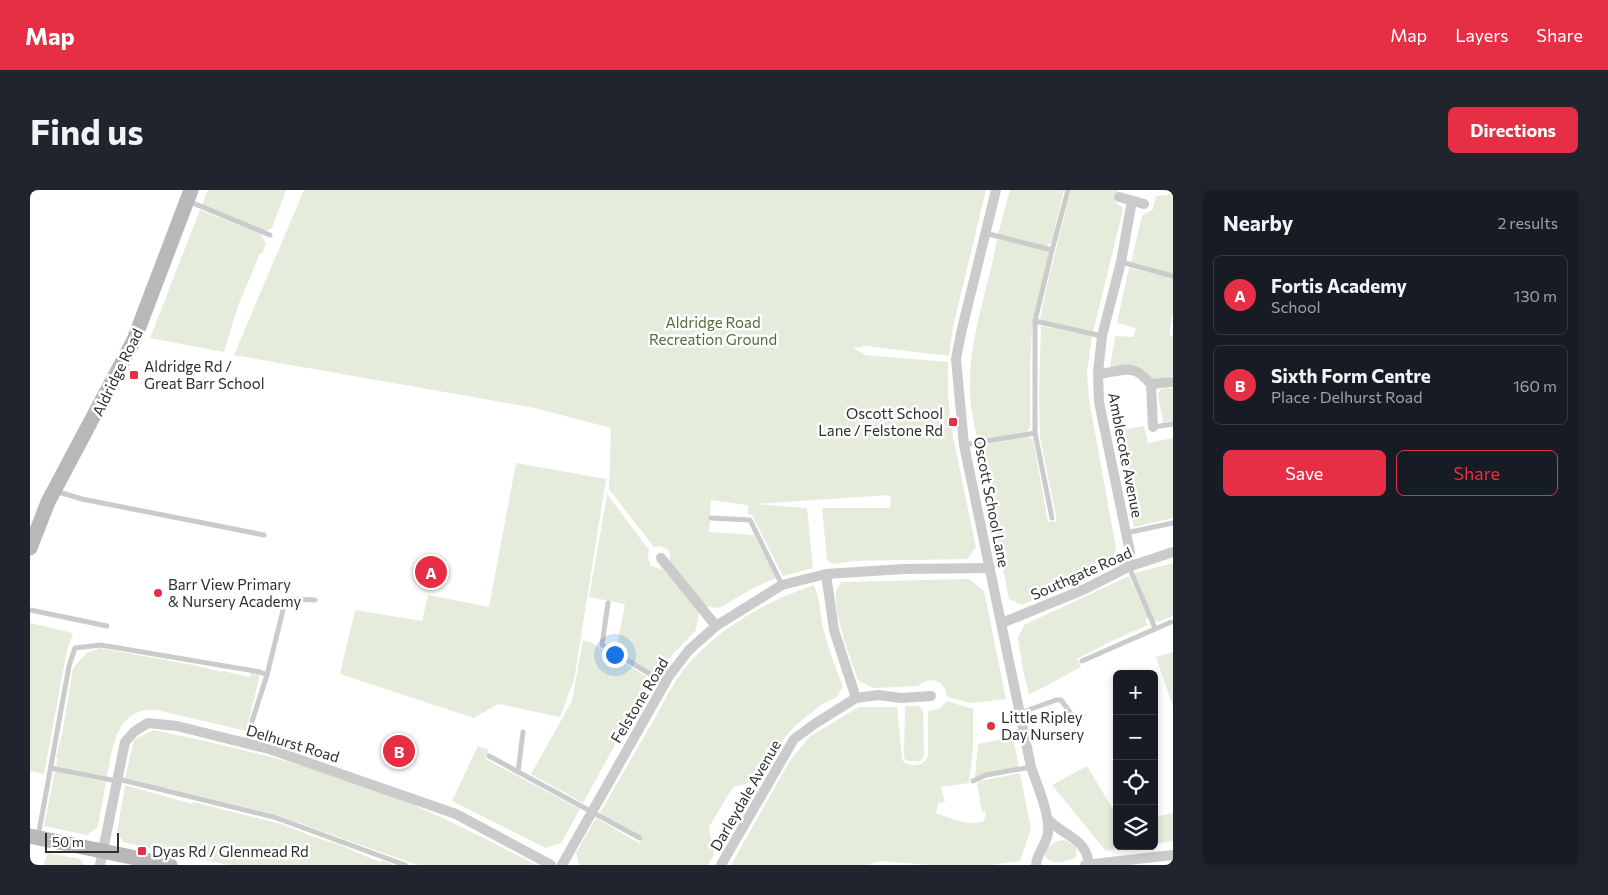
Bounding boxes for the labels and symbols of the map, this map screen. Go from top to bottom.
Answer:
park label: Aldridge Road Recreation Ground [649,313,777,348]
street label: Aldridge Road [88,325,146,419]
place label: Aldridge Rd / Great Barr School [144,357,264,392]
marker: Aldridge Rd / Great Barr School [128,369,140,381]
street label: Amblecote Avenue [1105,391,1147,519]
place label: Oscott School Lane / Felstone Rd [818,404,943,439]
marker: Oscott School Lane / Felstone Rd [947,416,959,428]
street label: Oscott School Lane [970,435,1014,569]
street label: Southgate Road [1028,543,1134,603]
pin: A [415,553,447,591]
place label: Barr View Primary & Nursery Academy [168,575,301,610]
marker: Barr View Primary & Nursery Academy [152,587,164,599]
your location [602,642,628,668]
street label: Felstone Road [607,654,671,746]
place label: Little Ripley Day Nursery [1001,708,1085,743]
street label: Delhurst Road [244,720,342,766]
marker: Little Ripley Day Nursery [985,720,997,732]
pin: B [383,732,415,770]
street label: Darleydale Avenue [706,736,784,854]
scale bar [45,830,119,853]
place label: Dyas Rd / Glenmead Rd [152,842,309,860]
marker: Dyas Rd / Glenmead Rd [136,845,148,857]

